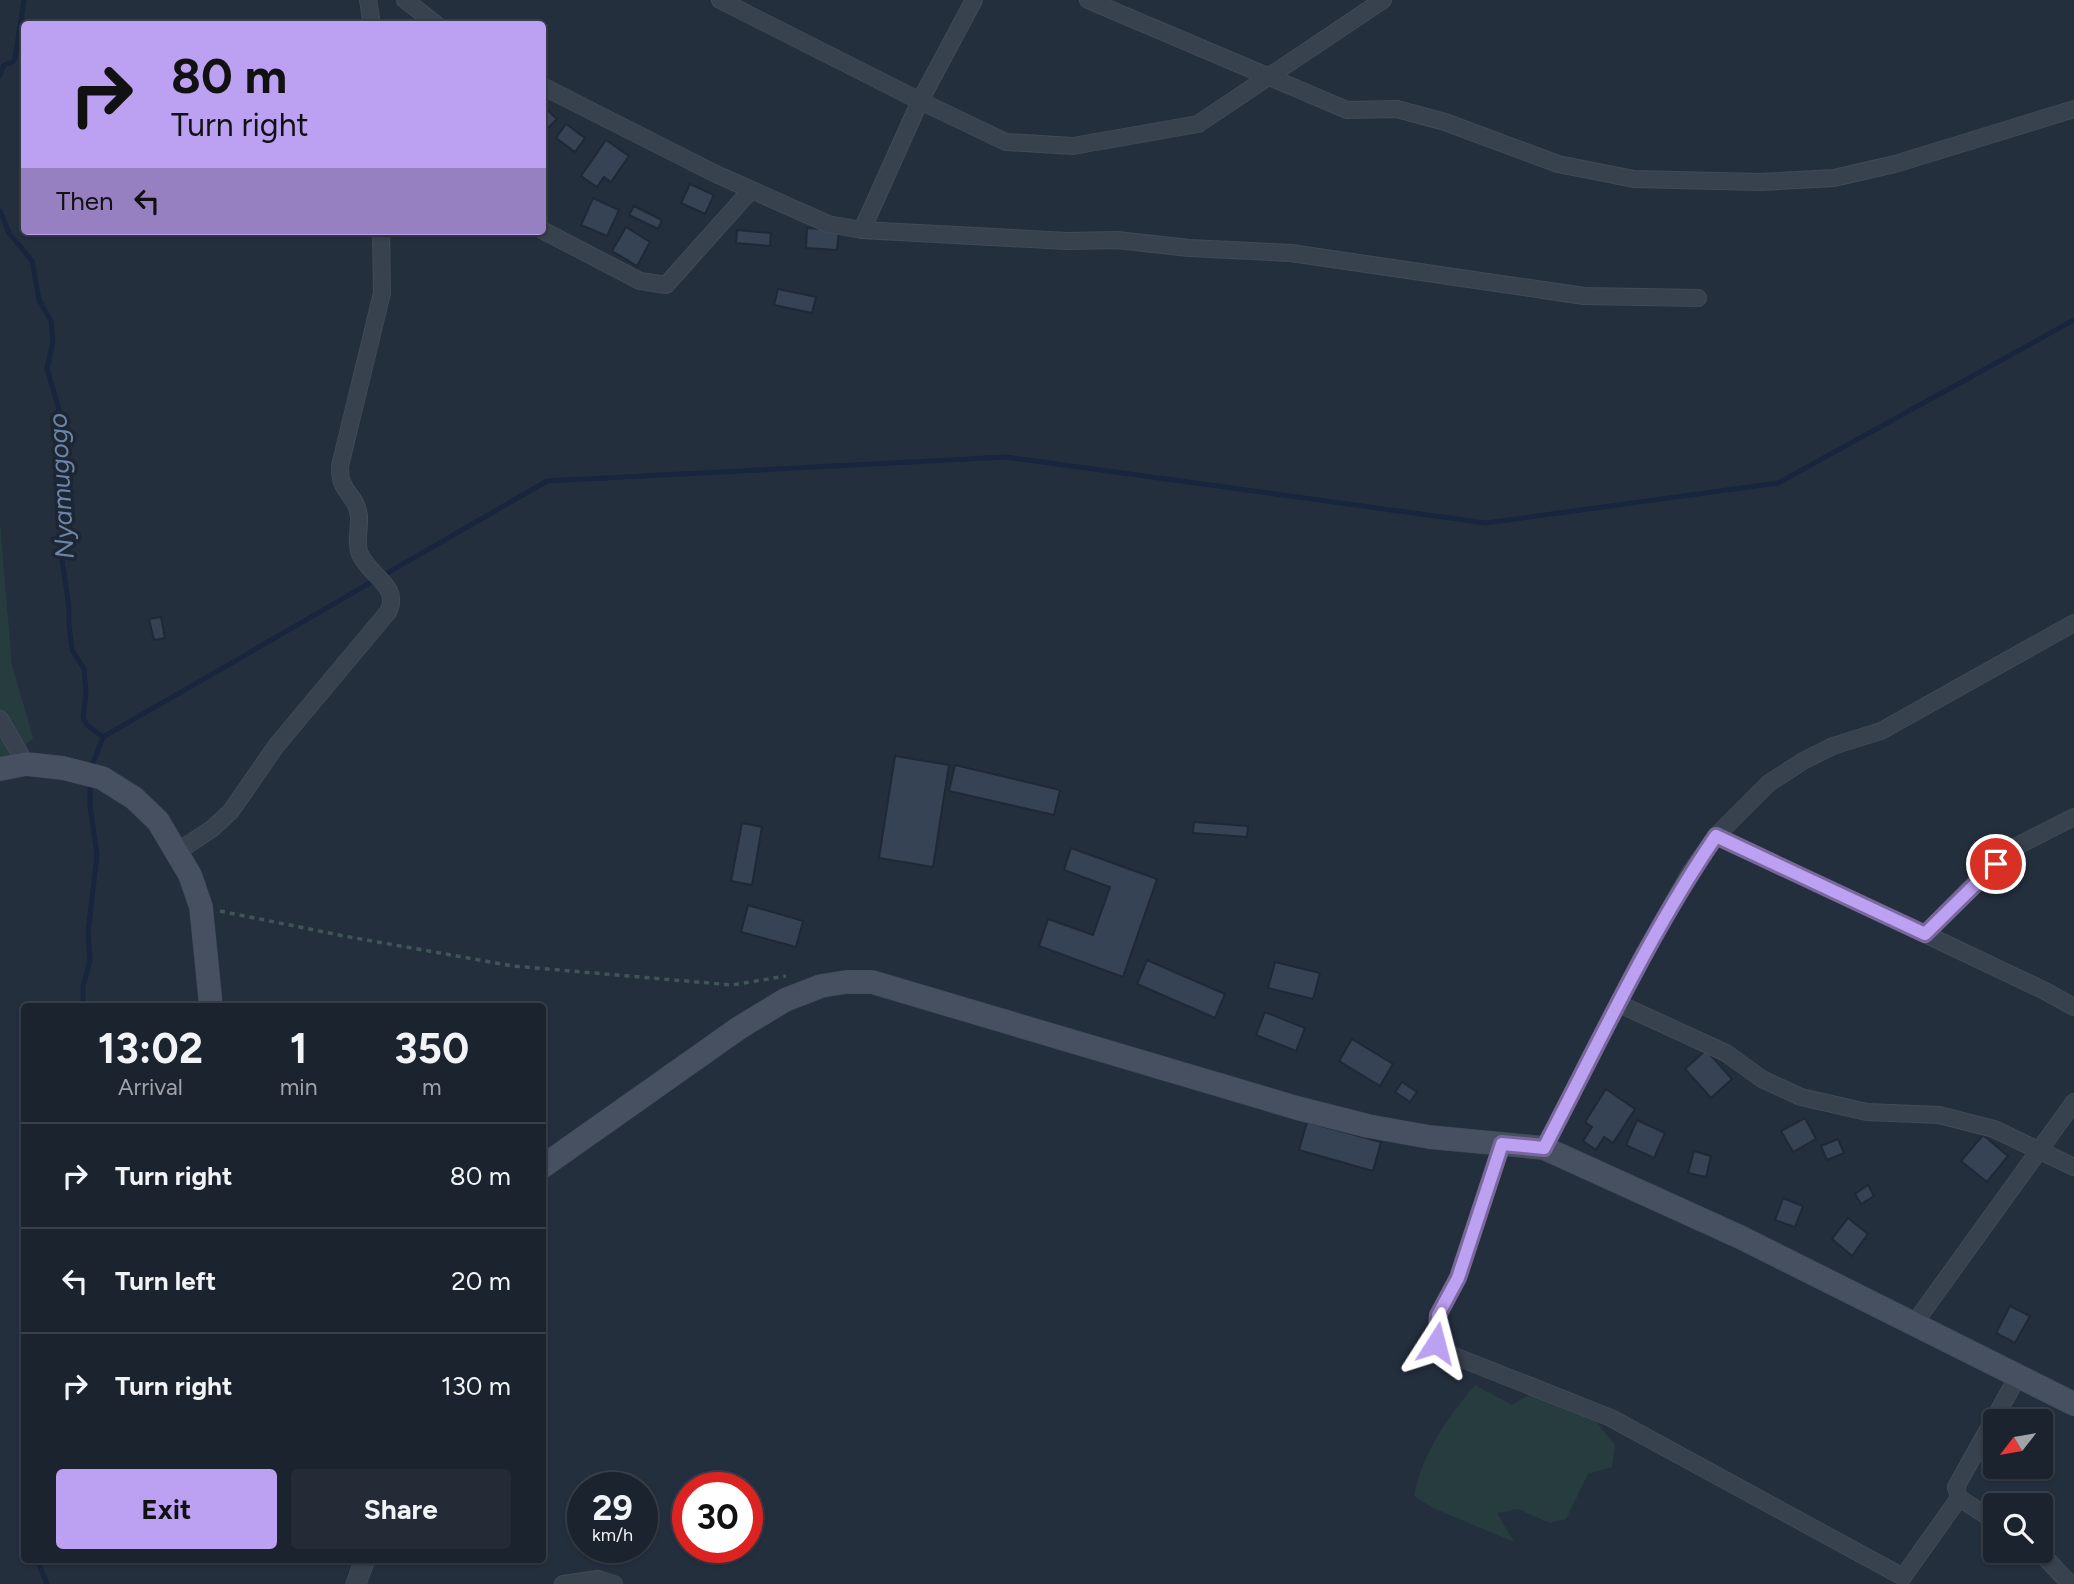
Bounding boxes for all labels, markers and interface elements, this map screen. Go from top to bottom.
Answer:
text: 80 m [171,46,287,105]
icon: right [56,49,147,140]
text: Turn right [171,106,309,144]
icon: left [128,182,166,220]
text: Then [56,185,114,217]
water label: Nyamugogo [41,412,81,560]
pin [1966,834,2026,894]
icon: arrive [1977,845,2015,883]
text: 13:02 [98,1023,203,1074]
text: 1 [290,1023,308,1074]
text: 350 [394,1023,469,1074]
text: Arrival [118,1073,183,1101]
text: min [280,1073,318,1101]
text: m [422,1073,442,1101]
icon: right [56,1157,94,1195]
text: Turn right [115,1160,232,1192]
text: 80 m [450,1160,511,1192]
icon: left [56,1262,94,1300]
text: Turn left [115,1265,216,1297]
text: 20 m [451,1265,511,1297]
position arrow [1399,1306,1473,1380]
icon: right [56,1367,94,1405]
text: Turn right [115,1370,232,1402]
text: 130 m [441,1370,511,1402]
north arrow [1983,1409,2053,1479]
map controls [1983,1409,2053,1563]
button: Exit [56,1469,277,1549]
button: Share [291,1469,511,1549]
speed limit sign: 30 [672,1472,763,1563]
text: 29 [592,1487,633,1529]
button: search [1983,1493,2053,1563]
text: km/h [592,1524,633,1546]

